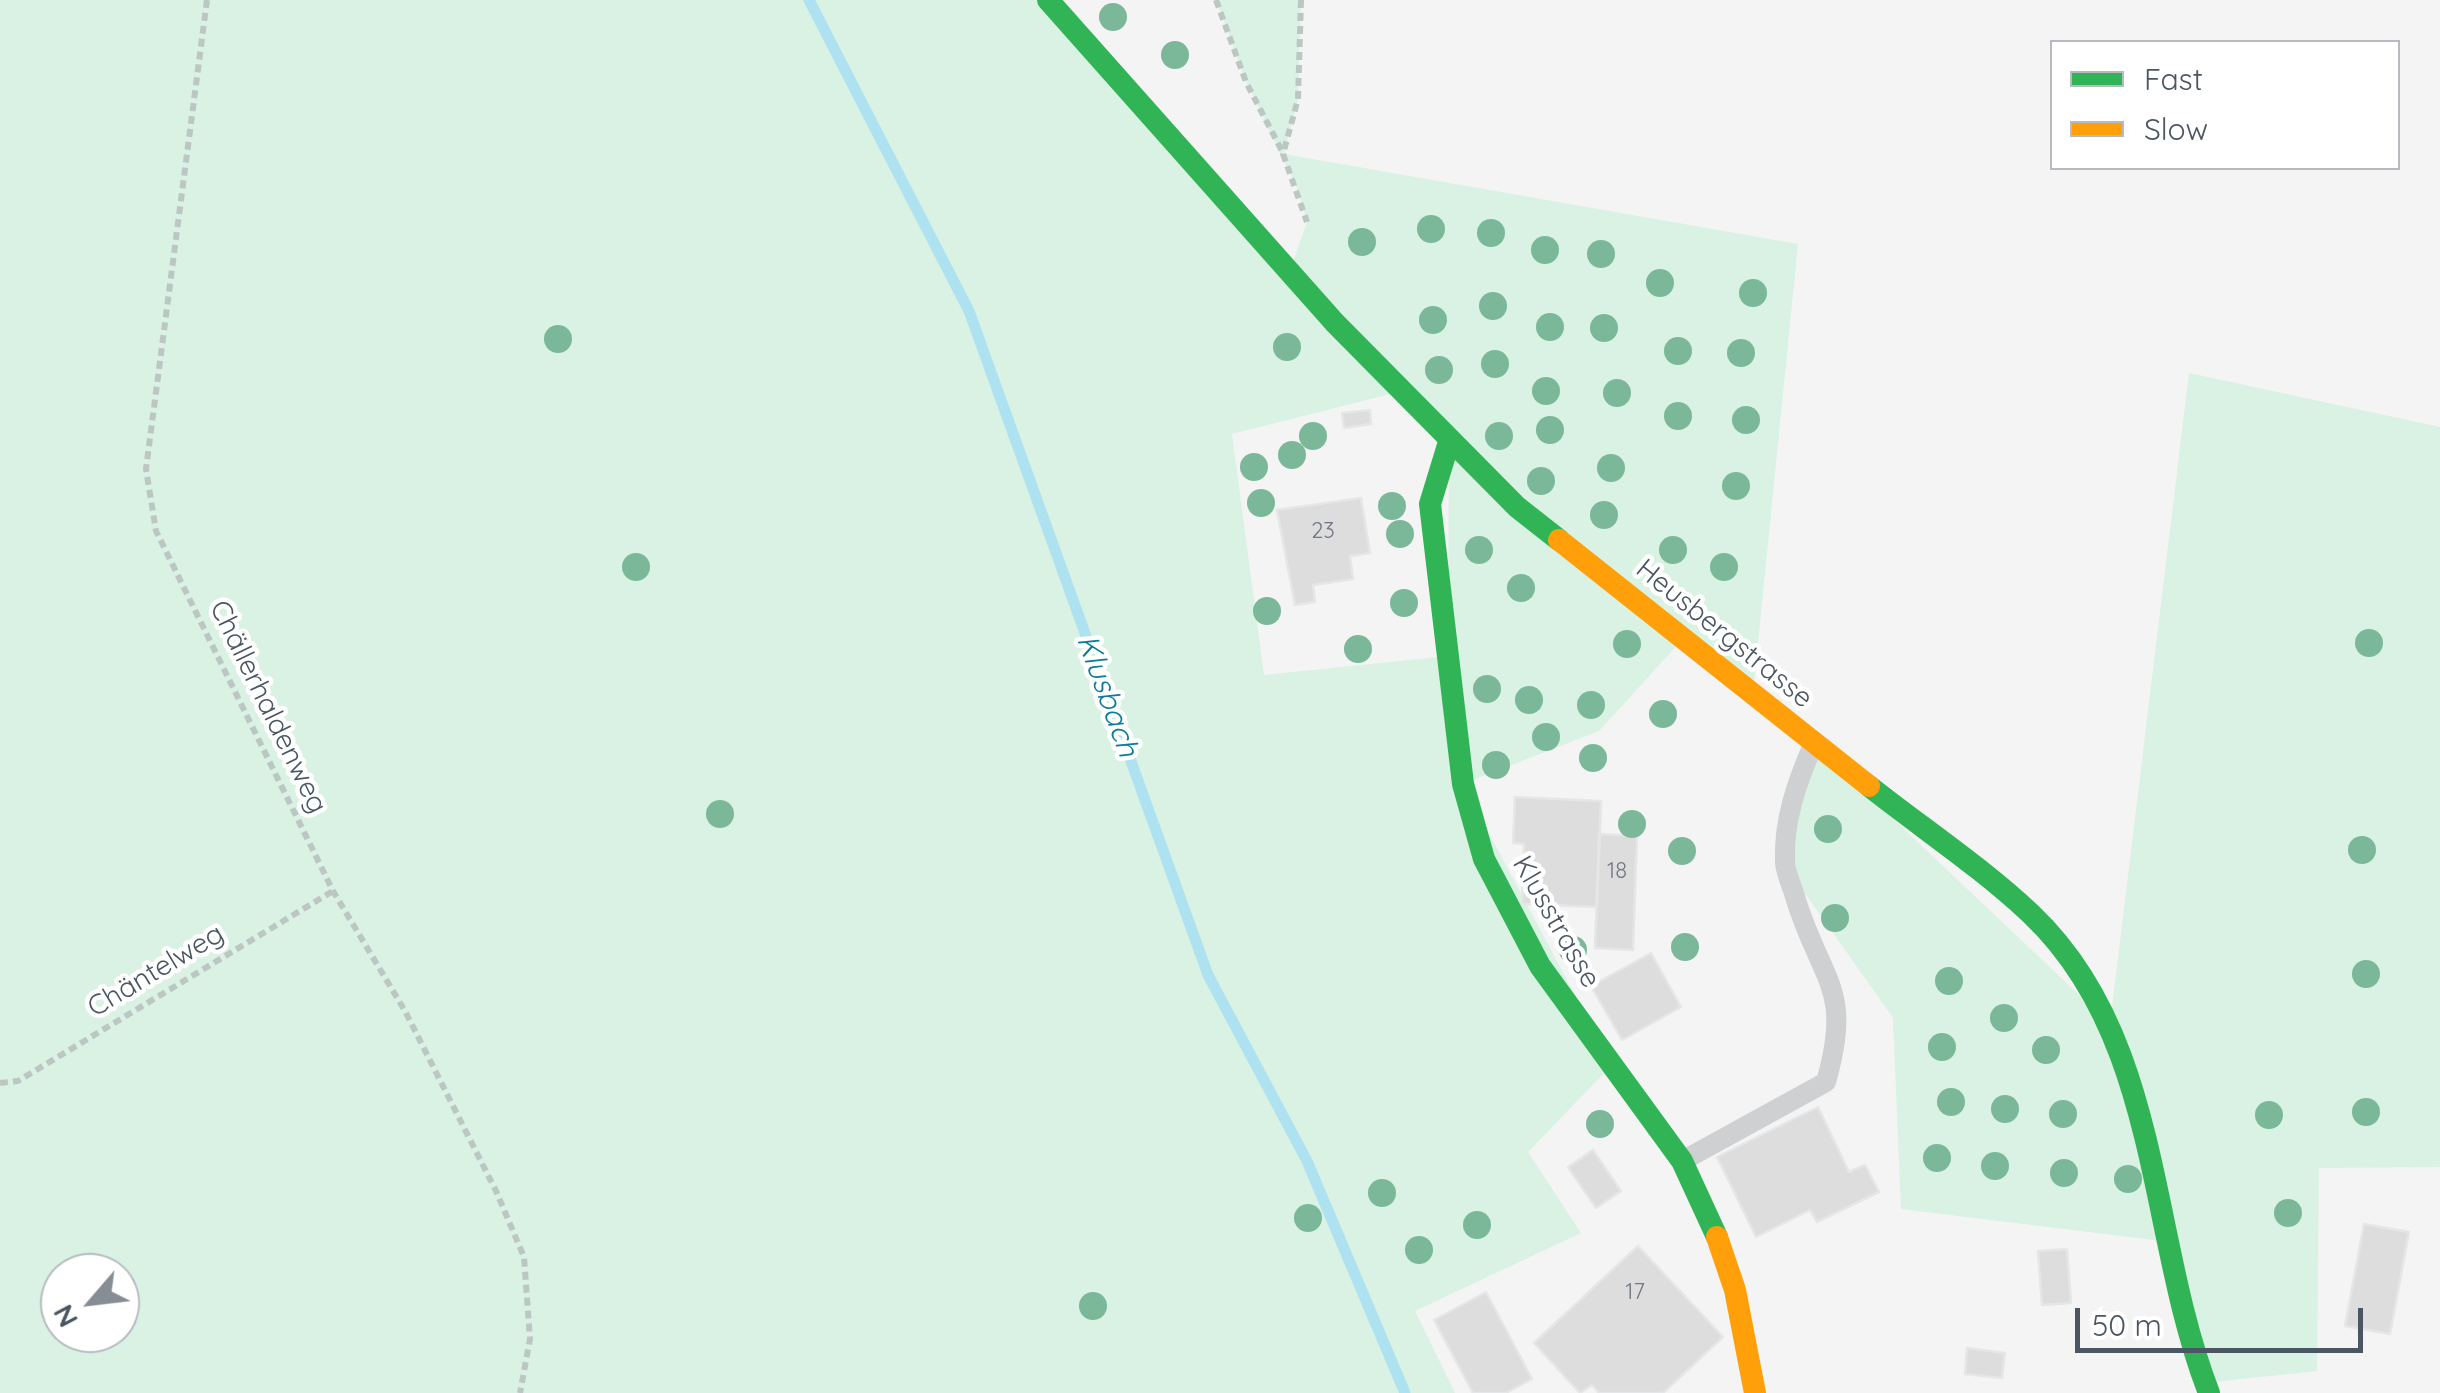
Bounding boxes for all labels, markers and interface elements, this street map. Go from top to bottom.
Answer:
legend [2050,40,2400,170]
text: Fast [2144,60,2203,98]
text: Slow [2144,110,2208,148]
house number: 23 [1311,518,1335,544]
street label: Heusbergstrasse [1629,553,1819,715]
street label: Chällerhaldenweg [202,595,334,819]
water label: Klusbach [1068,630,1146,762]
street label: Klusstrasse [1505,850,1607,994]
house number: 18 [1607,858,1627,884]
street label: Chäntelweg [82,917,230,1025]
north arrow [40,1253,140,1353]
house number: 17 [1625,1279,1645,1305]
scale bar [2080,1288,2368,1350]
text: N [45,1299,85,1334]
text: 50 m [2092,1306,2162,1344]

